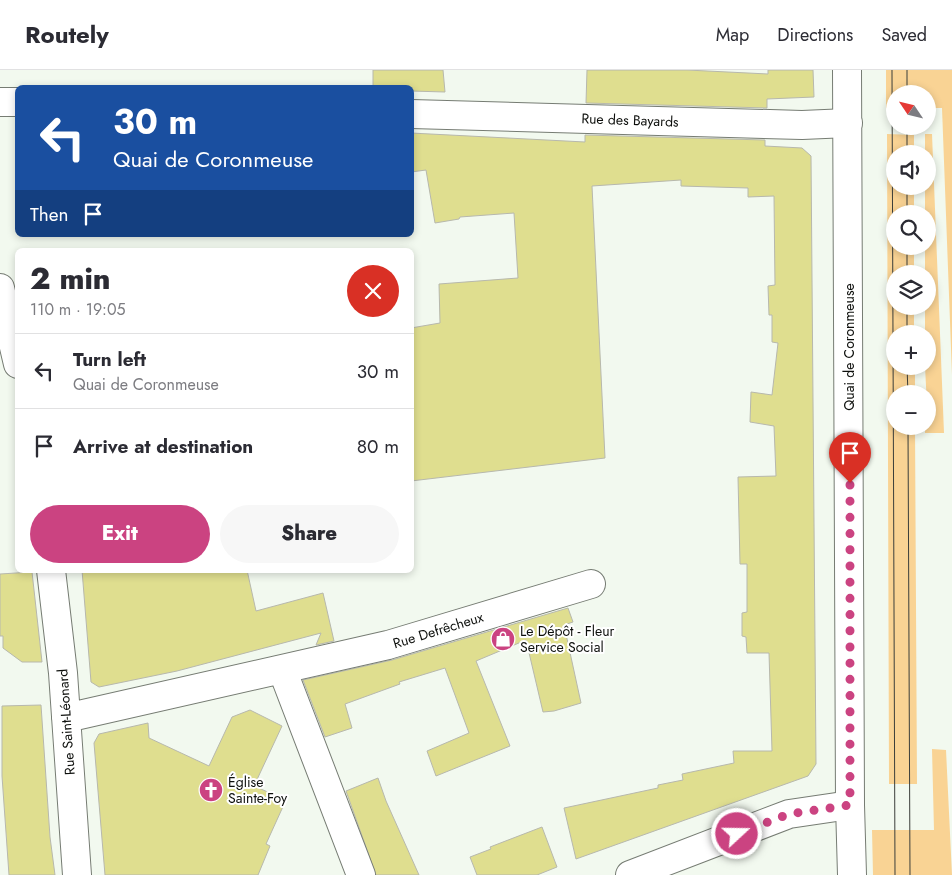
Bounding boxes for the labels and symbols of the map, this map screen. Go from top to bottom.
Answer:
north arrow [886,85,936,135]
street label: Rue des Bayards [581,108,679,132]
street label: Quai de Coronmeuse [839,283,859,411]
pin [829,432,871,483]
street label: Rue Defrêcheux [390,607,486,653]
place label: Le Dépôt - Fleur Service Social [520,621,615,657]
shop icon: Le Dépôt - Fleur Service Social [490,626,516,652]
street label: Rue Saint-Léonard [52,668,80,776]
place label: Église Sainte-Foy [228,772,288,808]
church icon: Église Sainte-Foy [198,777,224,803]
position arrow [710,807,762,859]

